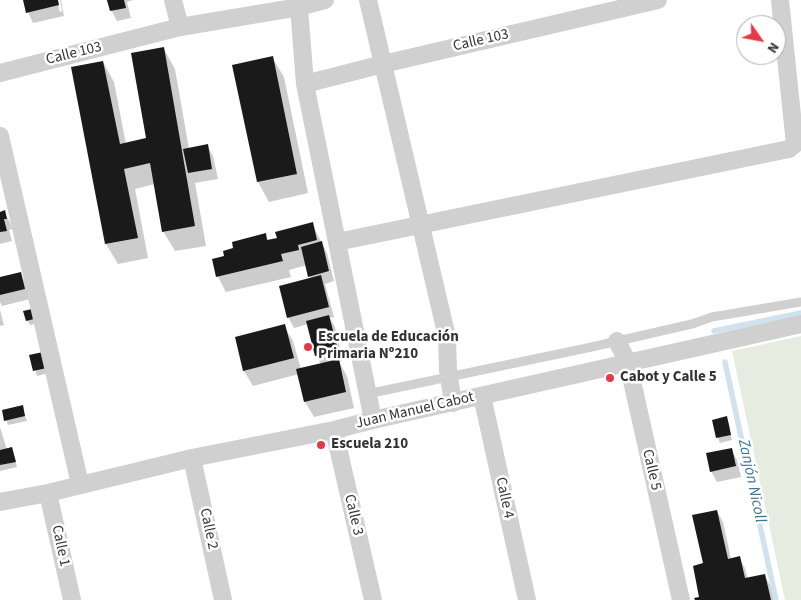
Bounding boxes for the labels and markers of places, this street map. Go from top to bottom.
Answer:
place label: Escuela de Educación Primaria Nº210 [318,329,459,364]
marker: Escuela de Educación Primaria Nº210 [302,341,314,353]
place label: Cabot y Calle 5 [620,369,717,387]
marker: Cabot y Calle 5 [604,372,616,384]
place label: Escuela 210 [331,436,408,454]
marker: Escuela 210 [315,439,327,451]

